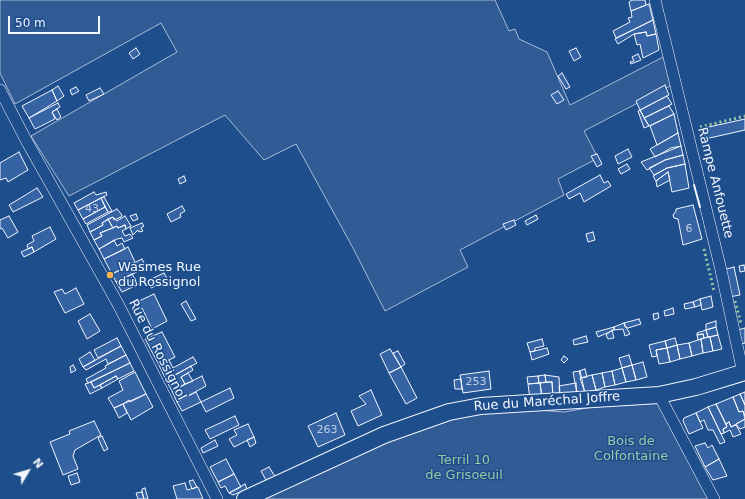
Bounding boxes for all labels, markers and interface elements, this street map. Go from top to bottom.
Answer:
scale bar [10,8,102,34]
text: 50 m [15,16,46,30]
street label: Rampe Anfouette [694,126,736,240]
house number: 43 [85,202,99,216]
house number: 6 [686,222,692,236]
place label: Wasmes Rue du Rossignol [118,260,201,291]
marker: Wasmes Rue du Rossignol [105,270,115,280]
street label: Rue du Rossignol [125,297,189,403]
house number: 253 [466,375,486,389]
street label: Rue du Maréchal Joffre [473,389,621,415]
house number: 263 [317,423,337,437]
park label: Bois de Colfontaine [594,434,668,465]
north arrow [8,451,48,491]
park label: Terril 10 de Grisoeuil [425,453,503,484]
text: N [30,456,46,471]

